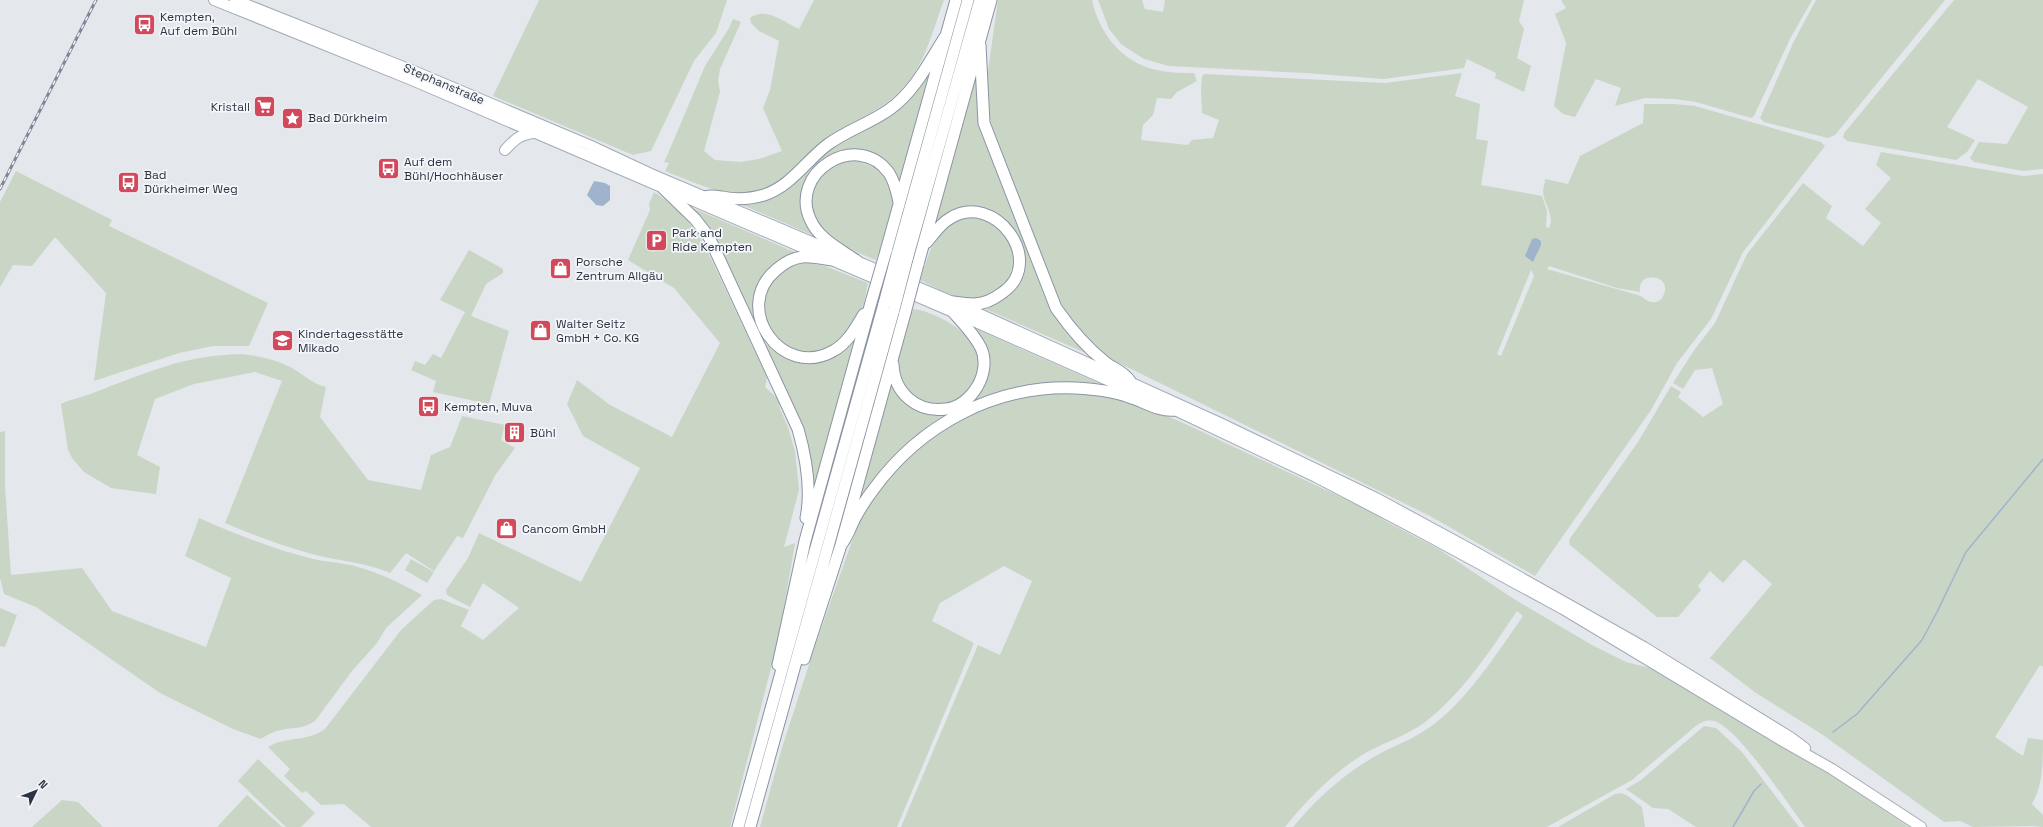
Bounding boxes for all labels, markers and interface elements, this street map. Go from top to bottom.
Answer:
place label: Kempten, Auf dem Bühl [160,9,237,39]
bus stop icon: Kempten, Auf dem Bühl [131,11,157,37]
street label: Stephanstraße [401,60,487,108]
supermarket icon: Kristall [252,94,278,120]
place label: Kristall [211,99,250,115]
place icon: Bad Dürkheim [279,105,305,131]
place label: Bad Dürkheim [308,110,387,126]
place label: Auf dem Bühl/Hochhäuser [404,154,504,184]
bus stop icon: Auf dem Bühl/Hochhäuser [376,156,402,182]
place label: Bad Dürkheimer Weg [144,167,238,197]
bus stop icon: Bad Dürkheimer Weg [116,169,142,195]
place label: Park and Ride Kempten [672,225,752,255]
parking icon: Park and Ride Kempten [643,227,669,253]
place label: Porsche Zentrum Allgäu [576,254,663,284]
shop icon: Porsche Zentrum Allgäu [548,256,574,282]
place label: Walter Seitz GmbH + Co. KG [556,316,639,346]
shop icon: Walter Seitz GmbH + Co. KG [528,318,554,344]
place label: Kindertagesstätte Mikado [298,326,403,356]
school or university icon: Kindertagesstätte Mikado [270,328,296,354]
bus stop icon: Kempten, Muva [416,394,442,420]
place label: Kempten, Muva [444,399,532,415]
building icon: Bühl [501,420,527,446]
place label: Bühl [530,425,556,441]
shop icon: Cancom GmbH [493,516,519,542]
place label: Cancom GmbH [522,521,606,537]
north arrow [16,771,56,811]
text: N [36,777,51,792]

